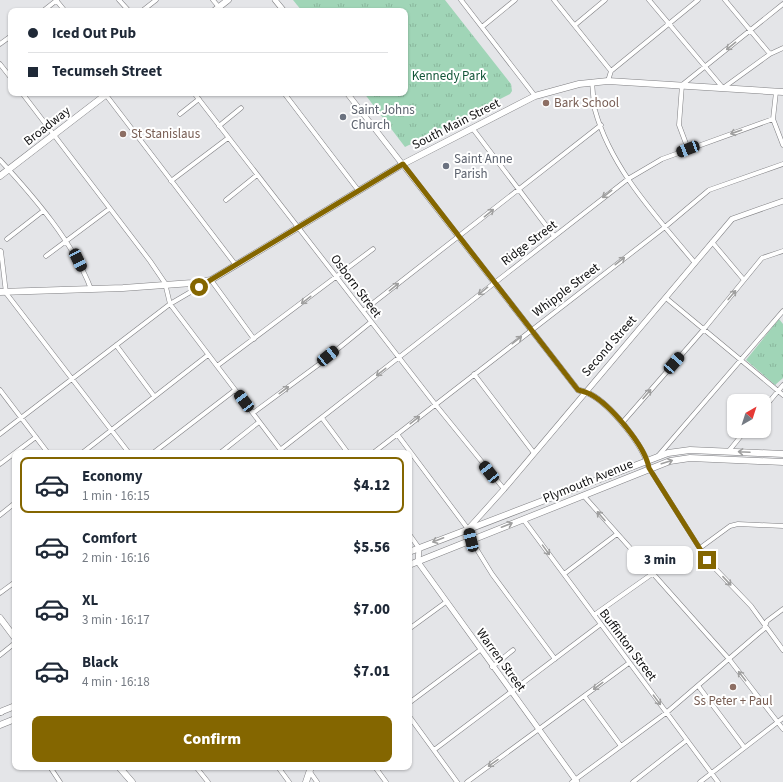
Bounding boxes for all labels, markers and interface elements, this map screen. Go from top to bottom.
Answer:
text: Iced Out Pub [52,23,136,44]
one-way arrow [725,42,736,51]
text: Tecumseh Street [52,61,162,82]
park label: Kennedy Park [412,67,487,85]
street label: South Main Street [409,94,504,154]
place label: Bark School [554,94,619,112]
marker: Bark School [541,98,551,108]
place label: Saint Johns Church [351,101,415,134]
street label: Broadway [20,102,74,150]
marker: Saint Johns Church [338,112,348,122]
place label: St Stanislaus [131,125,201,143]
marker: St Stanislaus [118,129,128,139]
one-way arrow [730,129,743,136]
car [675,139,701,159]
place label: Saint Anne Parish [454,150,513,183]
marker: Saint Anne Parish [441,161,451,171]
one-way arrow [602,190,613,198]
one-way arrow [484,208,495,217]
street label: Ridge Street [497,216,561,270]
car [67,247,89,273]
street label: Osborn Street [326,251,386,322]
one-way arrow [615,257,626,265]
street label: Whipple Street [529,258,604,321]
route start [190,278,208,296]
one-way arrow [388,283,399,292]
one-way arrow [477,287,488,295]
one-way arrow [727,290,736,301]
one-way arrow [300,296,311,304]
street label: Second Street [577,311,641,380]
one-way arrow [511,336,522,344]
car [315,344,341,368]
car [662,350,686,376]
one-way arrow [375,367,386,376]
one-way arrow [279,386,290,394]
car [232,388,256,414]
one-way arrow [643,389,652,399]
north arrow [727,394,771,438]
map controls [727,394,771,438]
one-way arrow [409,416,420,425]
one-way arrow [738,449,751,456]
street label: Plymouth Avenue [540,455,636,507]
one-way arrow [660,458,673,465]
car [477,459,501,485]
text: Economy [82,466,143,487]
icon: car [34,467,70,503]
text: $4.12 [353,475,390,496]
text: 1 min · 16:15 [82,487,150,505]
one-way arrow [596,510,605,521]
one-way arrow [501,521,513,529]
car [462,527,480,553]
text: Comfort [82,528,137,549]
icon: car [34,529,70,565]
text: $5.56 [353,537,390,558]
one-way arrow [433,537,445,545]
one-way arrow [542,545,550,556]
callout: 3 min [627,546,693,574]
text: 2 min · 16:16 [82,549,150,567]
text: 3 min [644,551,676,569]
route end [698,551,716,569]
one-way arrow [722,576,732,586]
text: XL [82,590,98,611]
icon: car [34,591,70,627]
text: $7.00 [353,599,390,620]
street label: Buffinton Street [595,605,661,685]
text: 3 min · 16:17 [82,611,150,629]
street label: Warren Street [472,625,530,696]
text: Black [82,652,119,673]
icon: car [34,653,70,689]
text: $7.01 [353,661,390,682]
one-way arrow [738,671,746,682]
text: 4 min · 16:18 [82,673,150,691]
one-way arrow [593,682,604,691]
marker: Ss Peter + Paul [728,682,738,692]
place label: Ss Peter + Paul [694,692,772,710]
one-way arrow [653,694,661,705]
button: Confirm [32,716,392,762]
one-way arrow [488,759,499,767]

